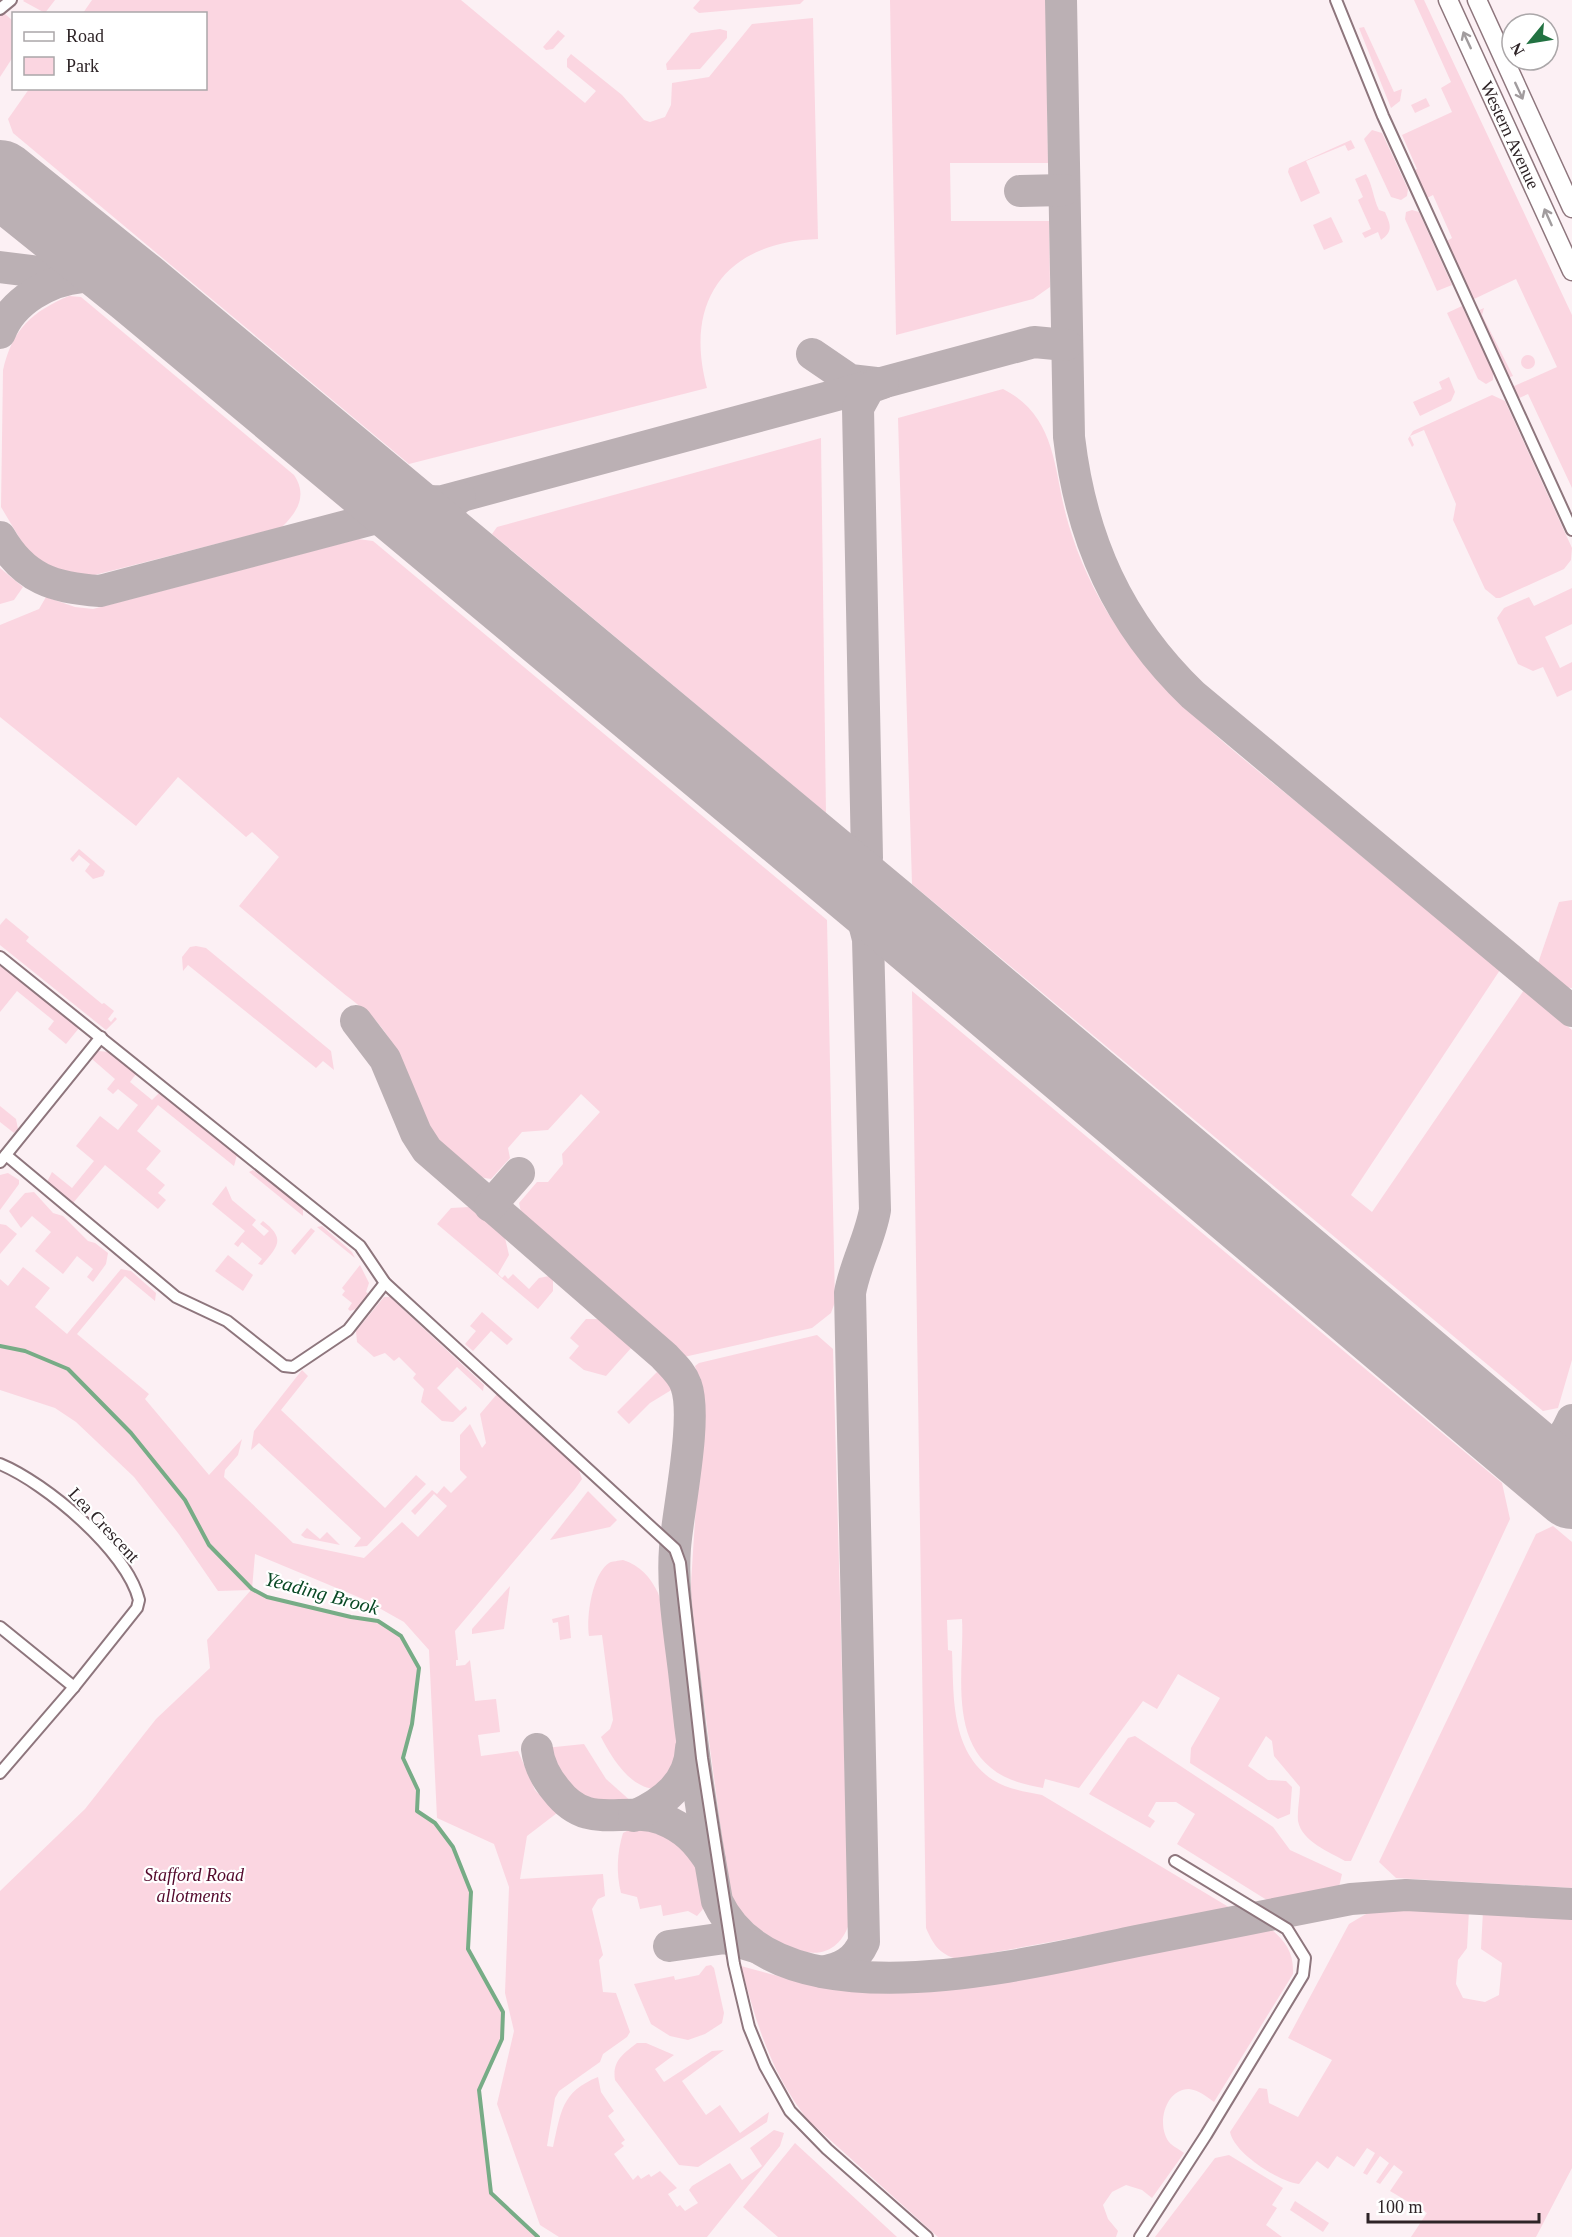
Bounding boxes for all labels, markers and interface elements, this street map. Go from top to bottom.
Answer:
legend [12,12,207,90]
north arrow [1500,12,1560,72]
text: Road [66,26,104,46]
one-way arrow [1460,31,1471,49]
text: N [1507,40,1528,59]
text: Park [66,56,99,76]
street label: Western Avenue [1476,78,1544,192]
one-way arrow [1513,82,1525,100]
one-way arrow [1542,209,1553,227]
street label: Lea Crescent [64,1484,144,1566]
water label: Yeading Brook [262,1567,382,1620]
park label: Stafford Road allotments [144,1865,245,1906]
scale bar [1368,2186,1539,2224]
text: 100 m [1377,2197,1423,2217]

